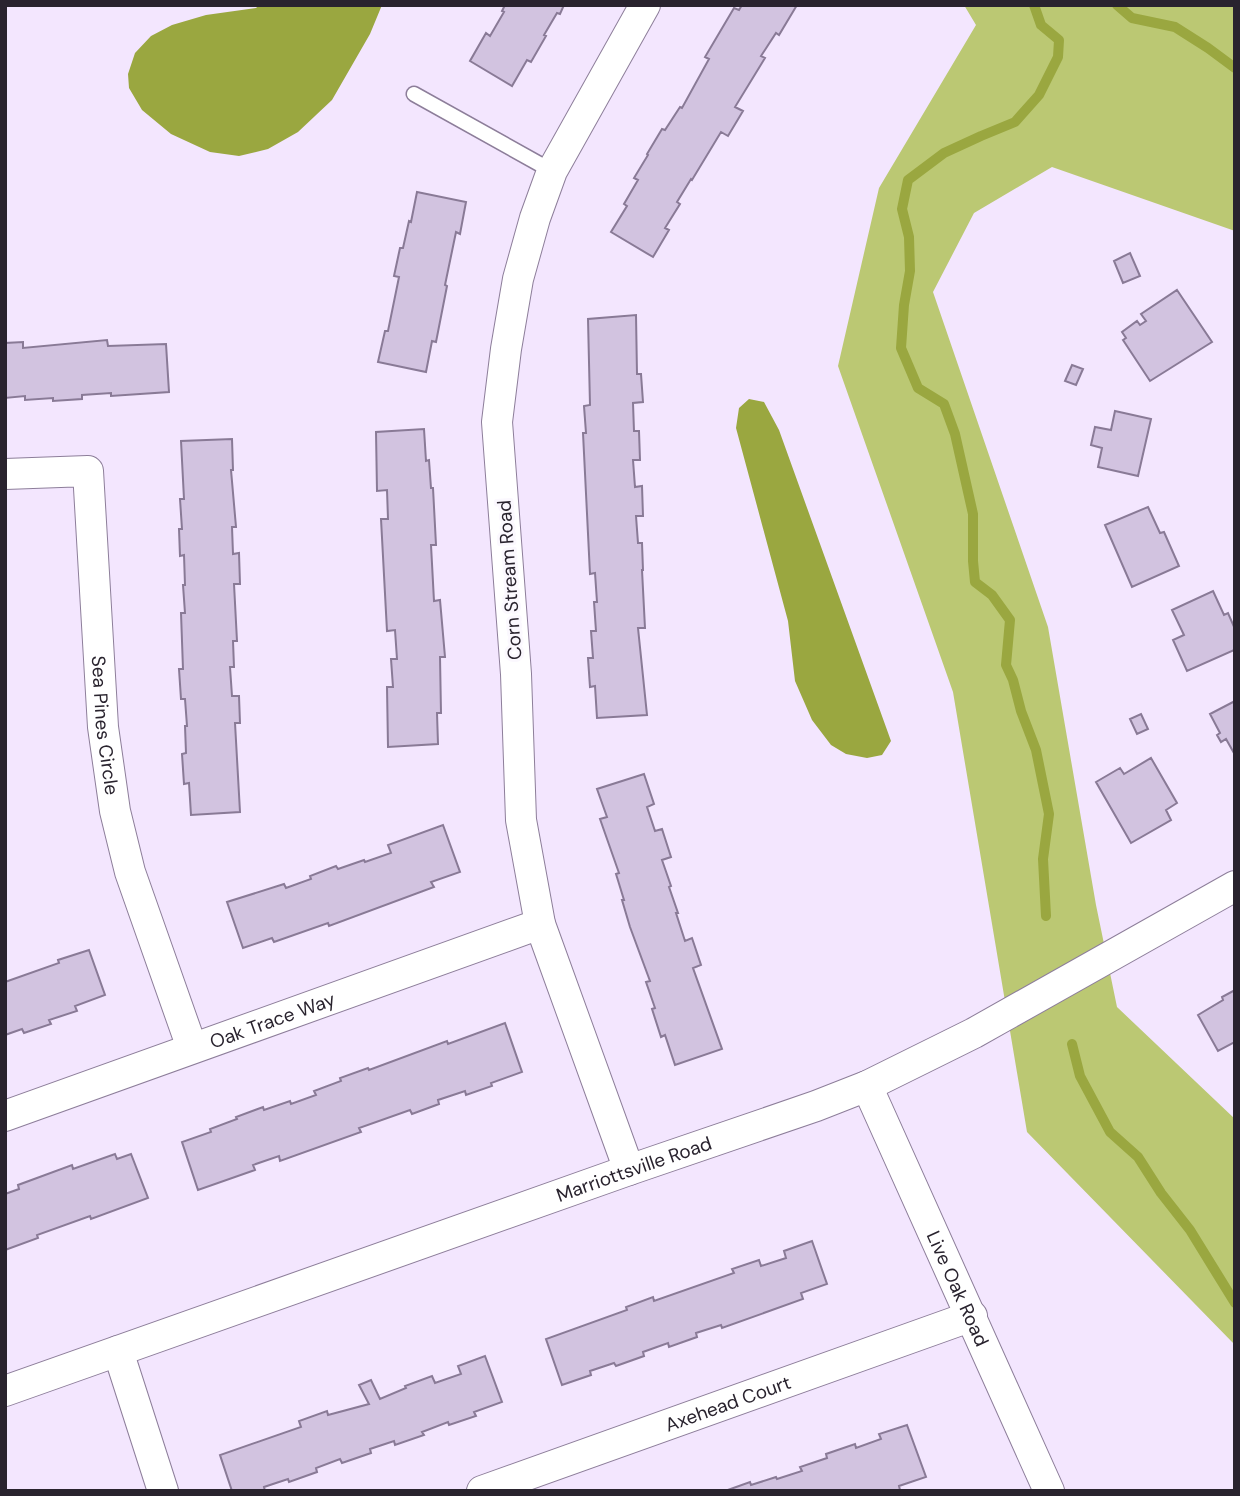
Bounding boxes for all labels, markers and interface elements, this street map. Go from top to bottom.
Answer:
street label: Corn Stream Road [491,499,528,661]
street label: Sea Pines Circle [86,655,125,797]
street label: Oak Trace Way [206,986,339,1055]
street label: Marriottsville Road [553,1131,715,1208]
street label: Live Oak Road [921,1227,994,1350]
street label: Axehead Court [662,1370,794,1438]

